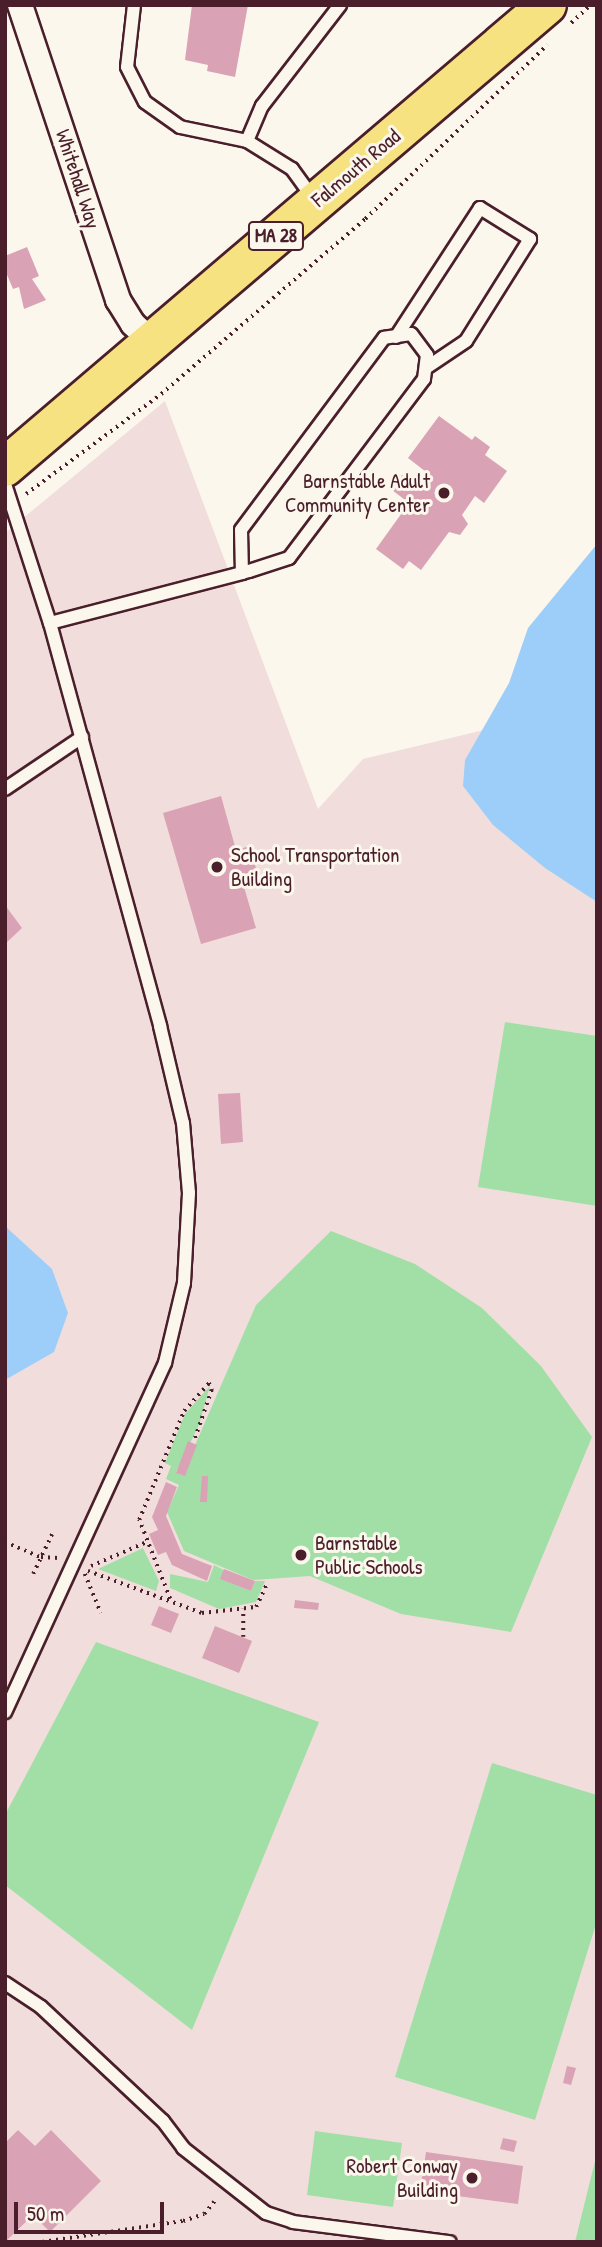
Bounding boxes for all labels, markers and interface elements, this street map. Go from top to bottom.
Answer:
street label: Falmouth Road [306,124,406,212]
street label: Whitehall Way [50,126,106,232]
road number: MA 28 [246,220,306,252]
place label: Barnstable Adult Community Center [285,468,430,518]
marker: Barnstable Adult Community Center [436,485,452,501]
place label: School Transportation Building [231,842,400,892]
marker: School Transportation Building [209,859,225,875]
place label: Barnstable Public Schools [315,1530,423,1580]
marker: Barnstable Public Schools [293,1547,309,1563]
place label: Robert Conway Building [347,2153,458,2203]
marker: Robert Conway Building [464,2170,480,2186]
scale bar [18,2188,168,2232]
text: 50 m [27,2199,64,2228]

